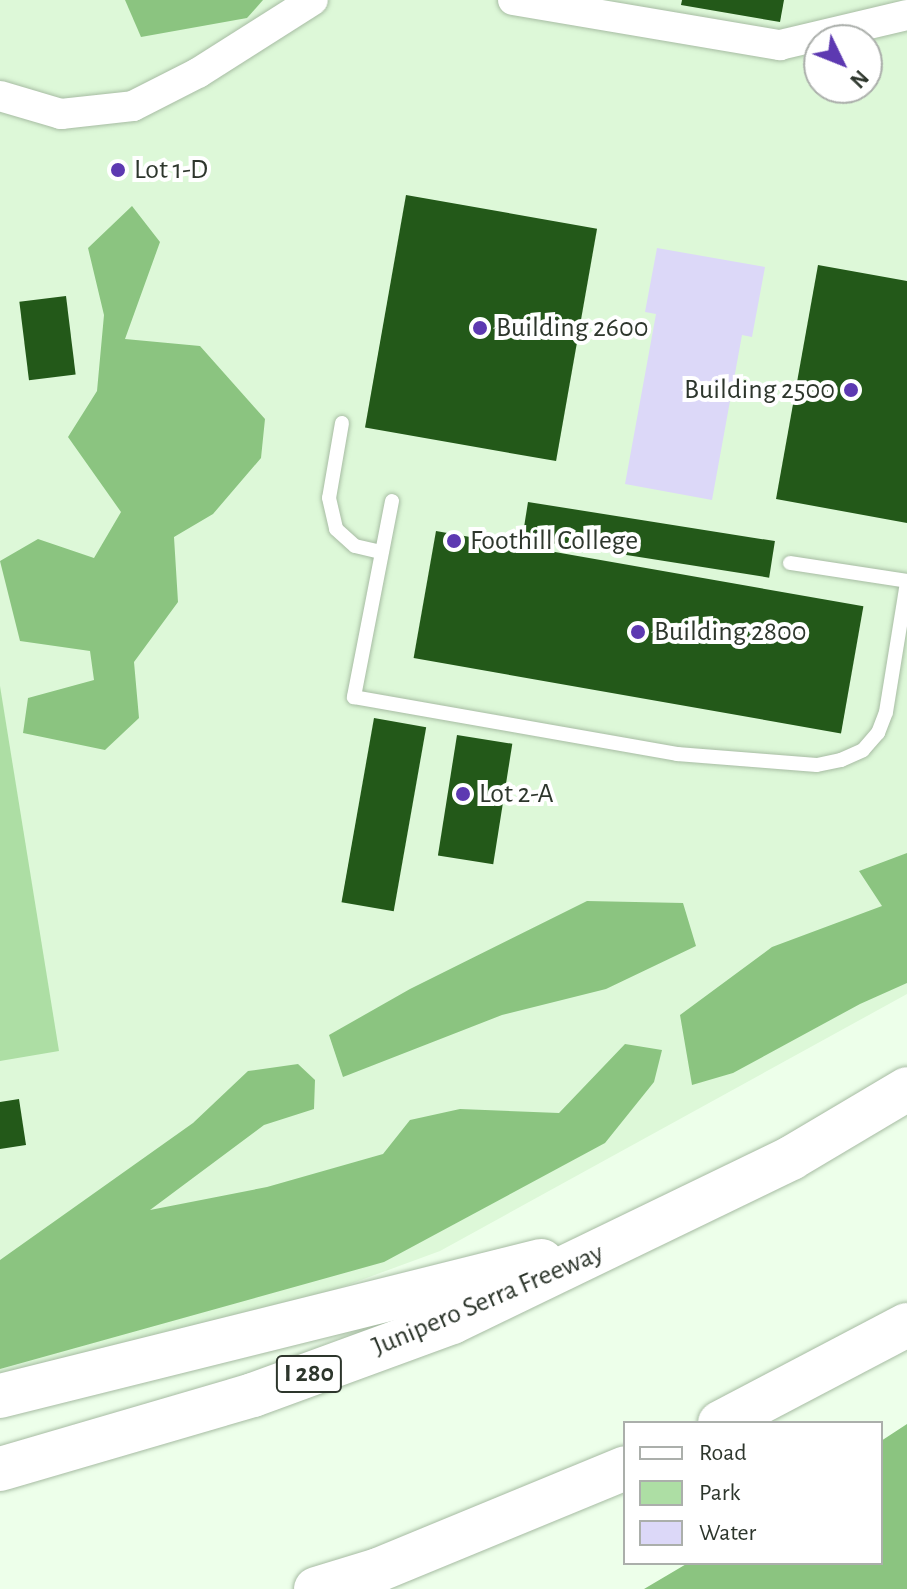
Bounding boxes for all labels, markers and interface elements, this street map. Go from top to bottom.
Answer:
north arrow [803,24,883,104]
text: N [846,66,872,92]
place label: Lot 1-D [134,153,208,187]
marker: Lot 1-D [109,161,127,179]
place label: Building 2600 [496,311,648,345]
marker: Building 2600 [471,319,489,337]
place label: Building 2500 [684,373,835,407]
marker: Building 2500 [842,381,860,399]
place label: Foothill College [470,524,638,558]
marker: Foothill College [445,532,463,550]
place label: Building 2800 [654,615,807,649]
marker: Building 2800 [629,623,647,641]
place label: Lot 2-A [479,777,554,811]
marker: Lot 2-A [454,785,472,803]
street label: Junipero Serra Freeway [367,1236,609,1364]
road number: I 280 [275,1352,343,1396]
legend [623,1421,883,1565]
text: Road [699,1441,747,1465]
text: Park [699,1481,740,1505]
text: Water [699,1521,756,1545]

